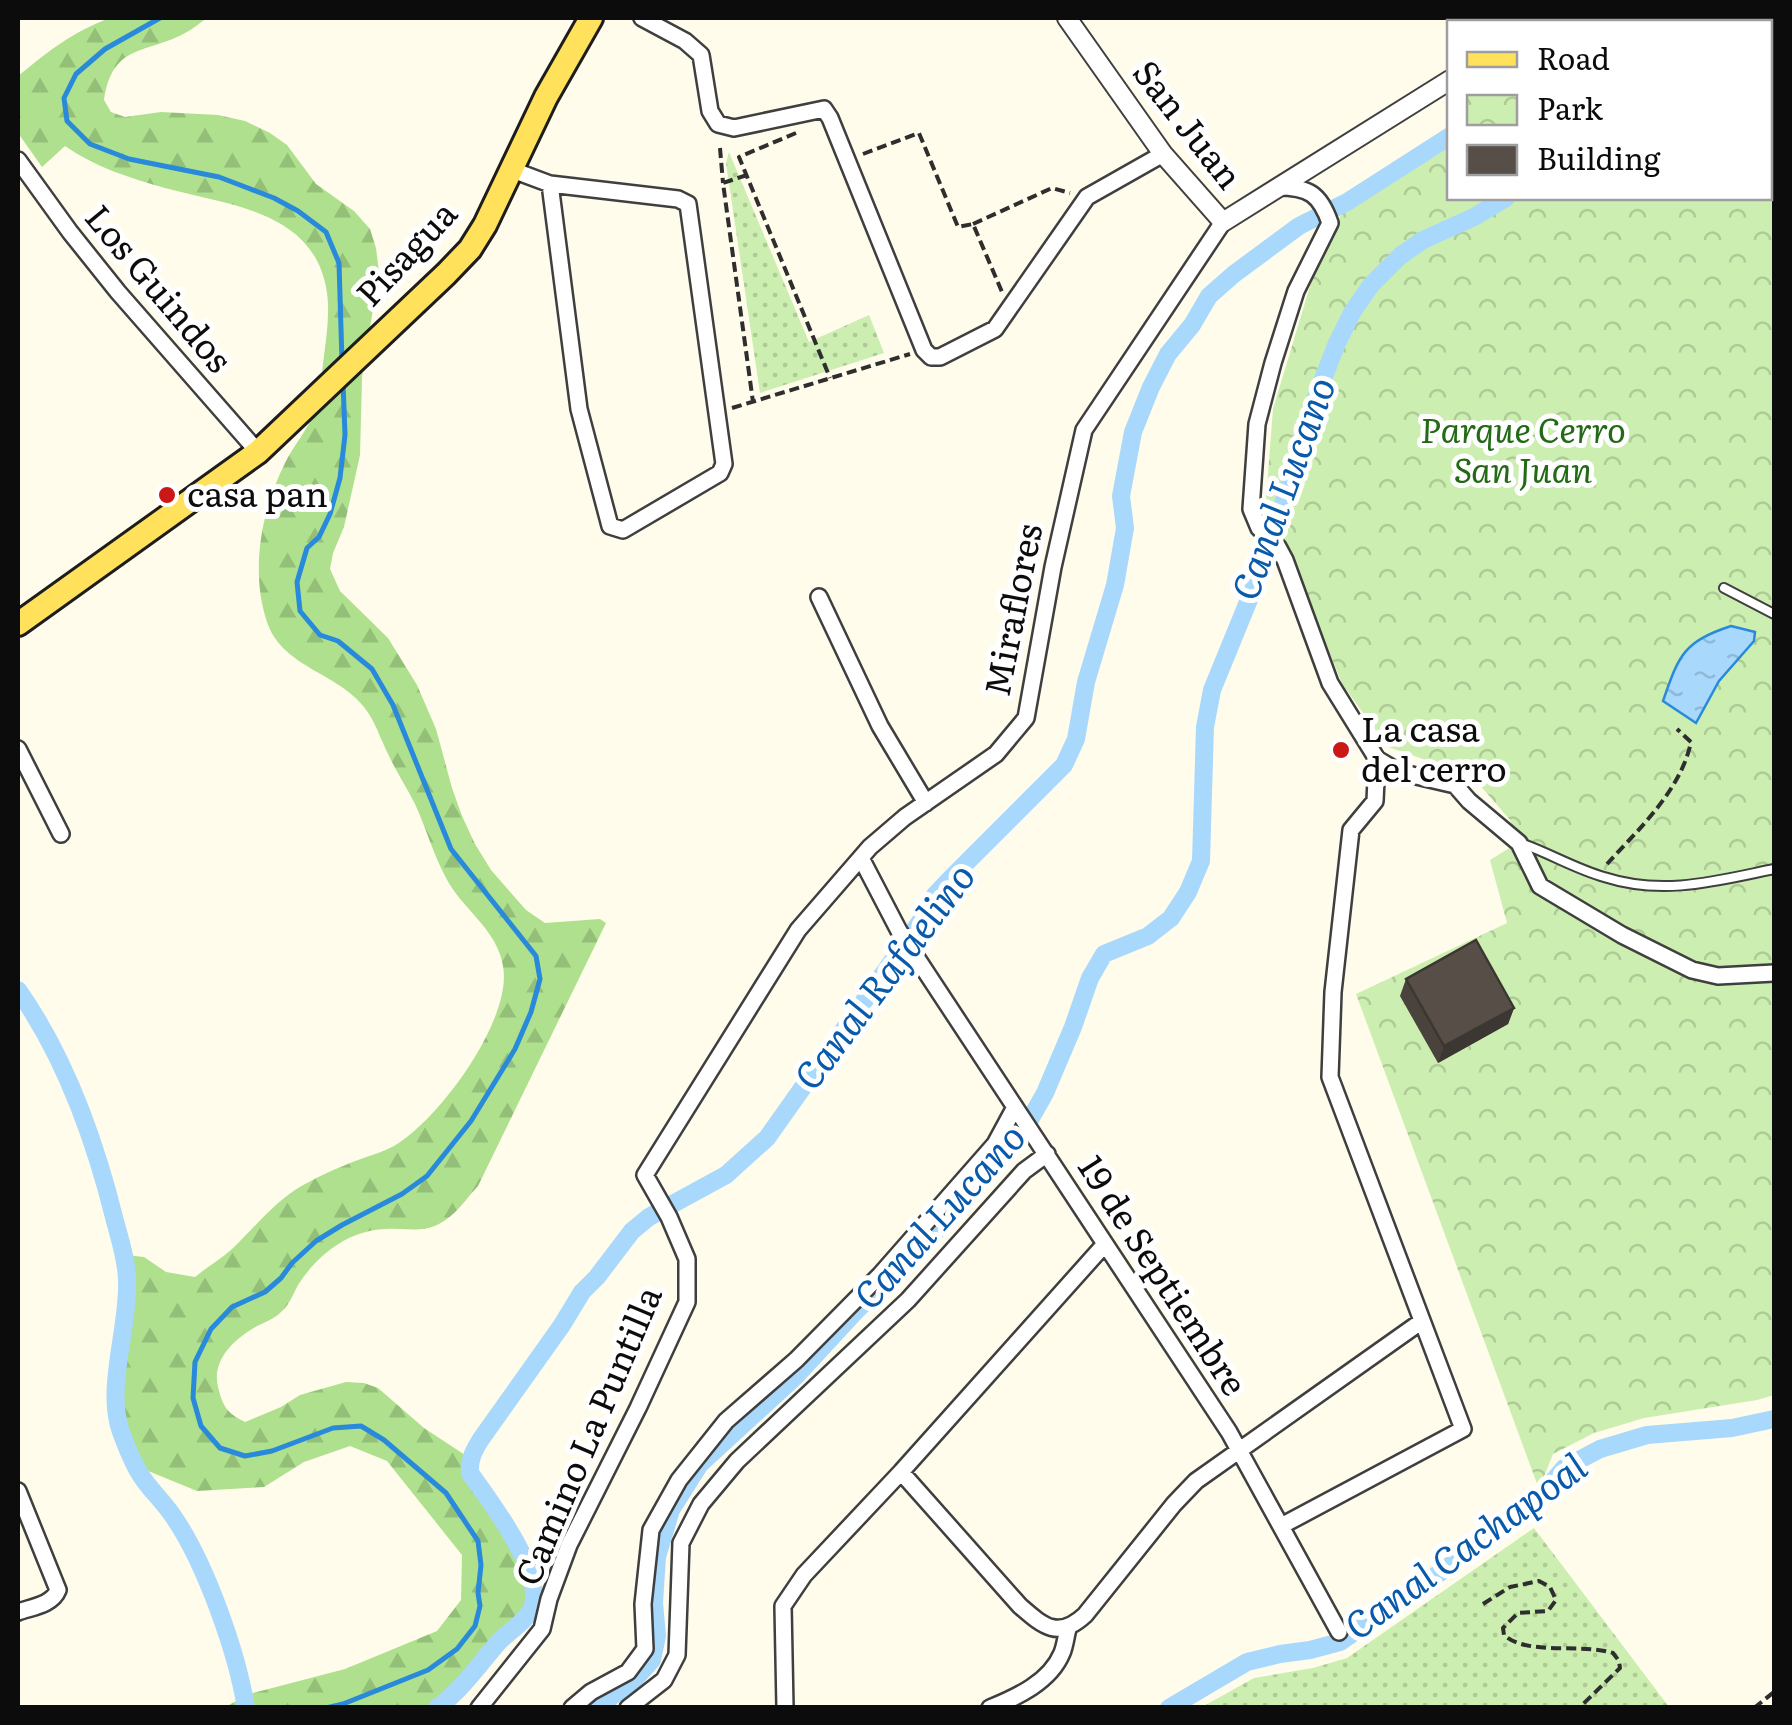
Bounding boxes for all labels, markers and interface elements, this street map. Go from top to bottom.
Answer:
legend [1447,20,1772,200]
text: Road [1537,35,1610,79]
street label: San Juan [1122,47,1257,199]
text: Park [1537,85,1604,129]
text: Building [1537,135,1661,179]
street label: Pisagua [342,187,468,316]
street label: Los Guindos [74,192,246,382]
water label: Canal Lucano [1214,368,1347,607]
park label: Parque Cerro San Juan [1420,402,1626,494]
place label: casa pan [187,466,328,518]
marker: casa pan [156,484,178,506]
street label: Miraflores [969,519,1053,700]
place label: La casa del cerro [1361,701,1507,793]
marker: La casa del cerro [1330,739,1352,761]
water label: Canal Rafaelino [778,849,987,1100]
water label: Canal Lucano [838,1109,1037,1321]
street label: 19 de Septiembre [1067,1144,1262,1405]
street label: Camino La Puntilla [500,1277,673,1592]
water label: Canal Cachapoal [1331,1437,1597,1652]

